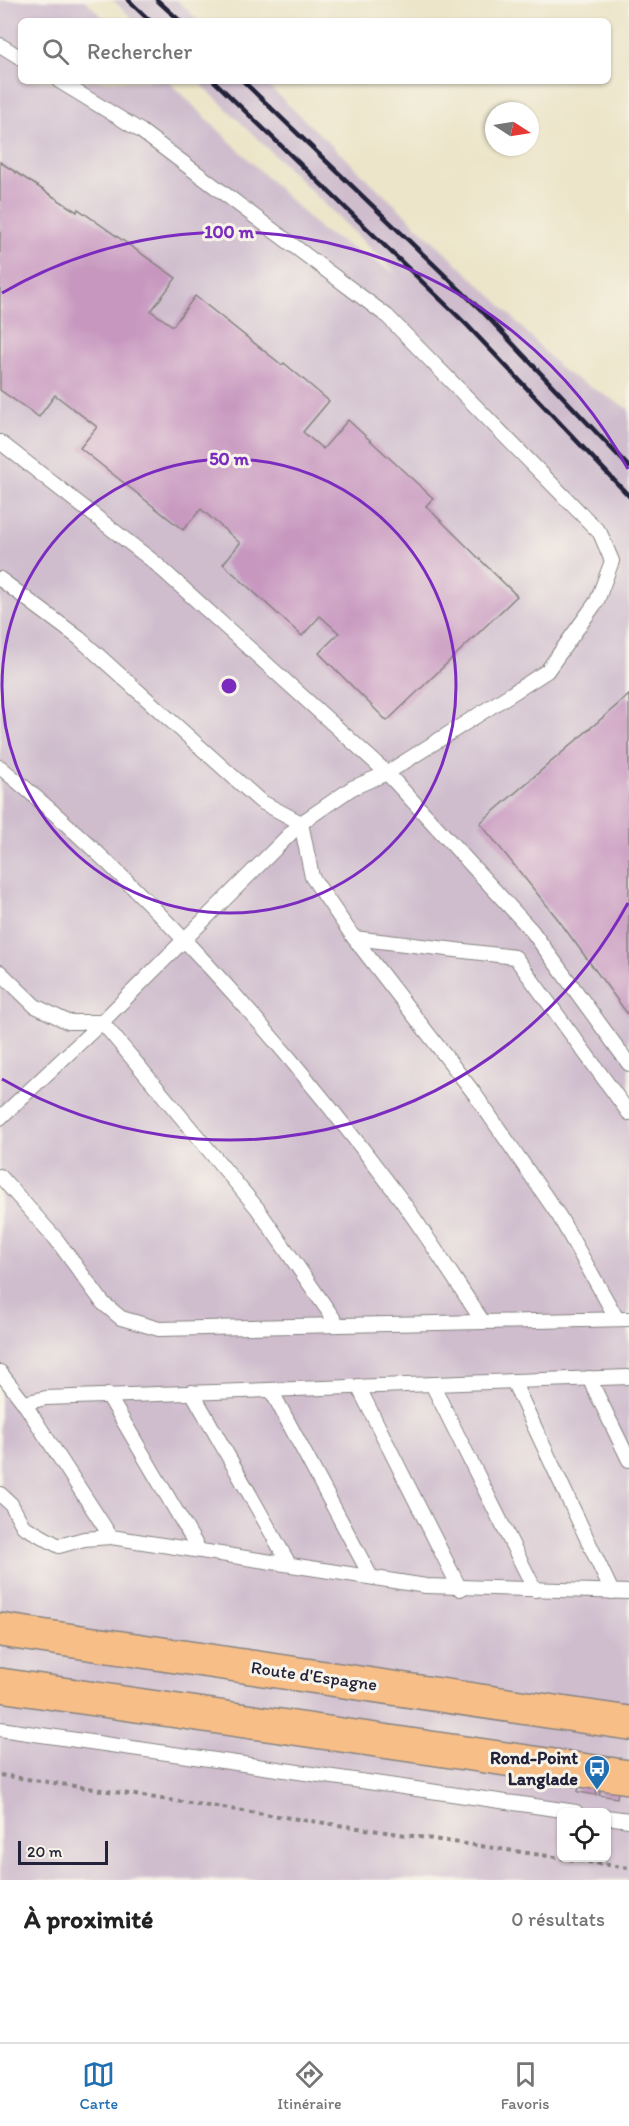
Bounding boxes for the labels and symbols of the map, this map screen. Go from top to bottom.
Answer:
north arrow [485,102,539,156]
text: 100 m [204,221,255,243]
text: 50 m [209,448,250,470]
centre of rings [219,676,239,696]
street label: Route d'Espagne [250,1656,378,1696]
place label: Rond-Point Langlade [490,1747,578,1790]
bus stop icon: Rond-Point Langlade [582,1753,612,1791]
scale bar [18,1838,108,1866]

